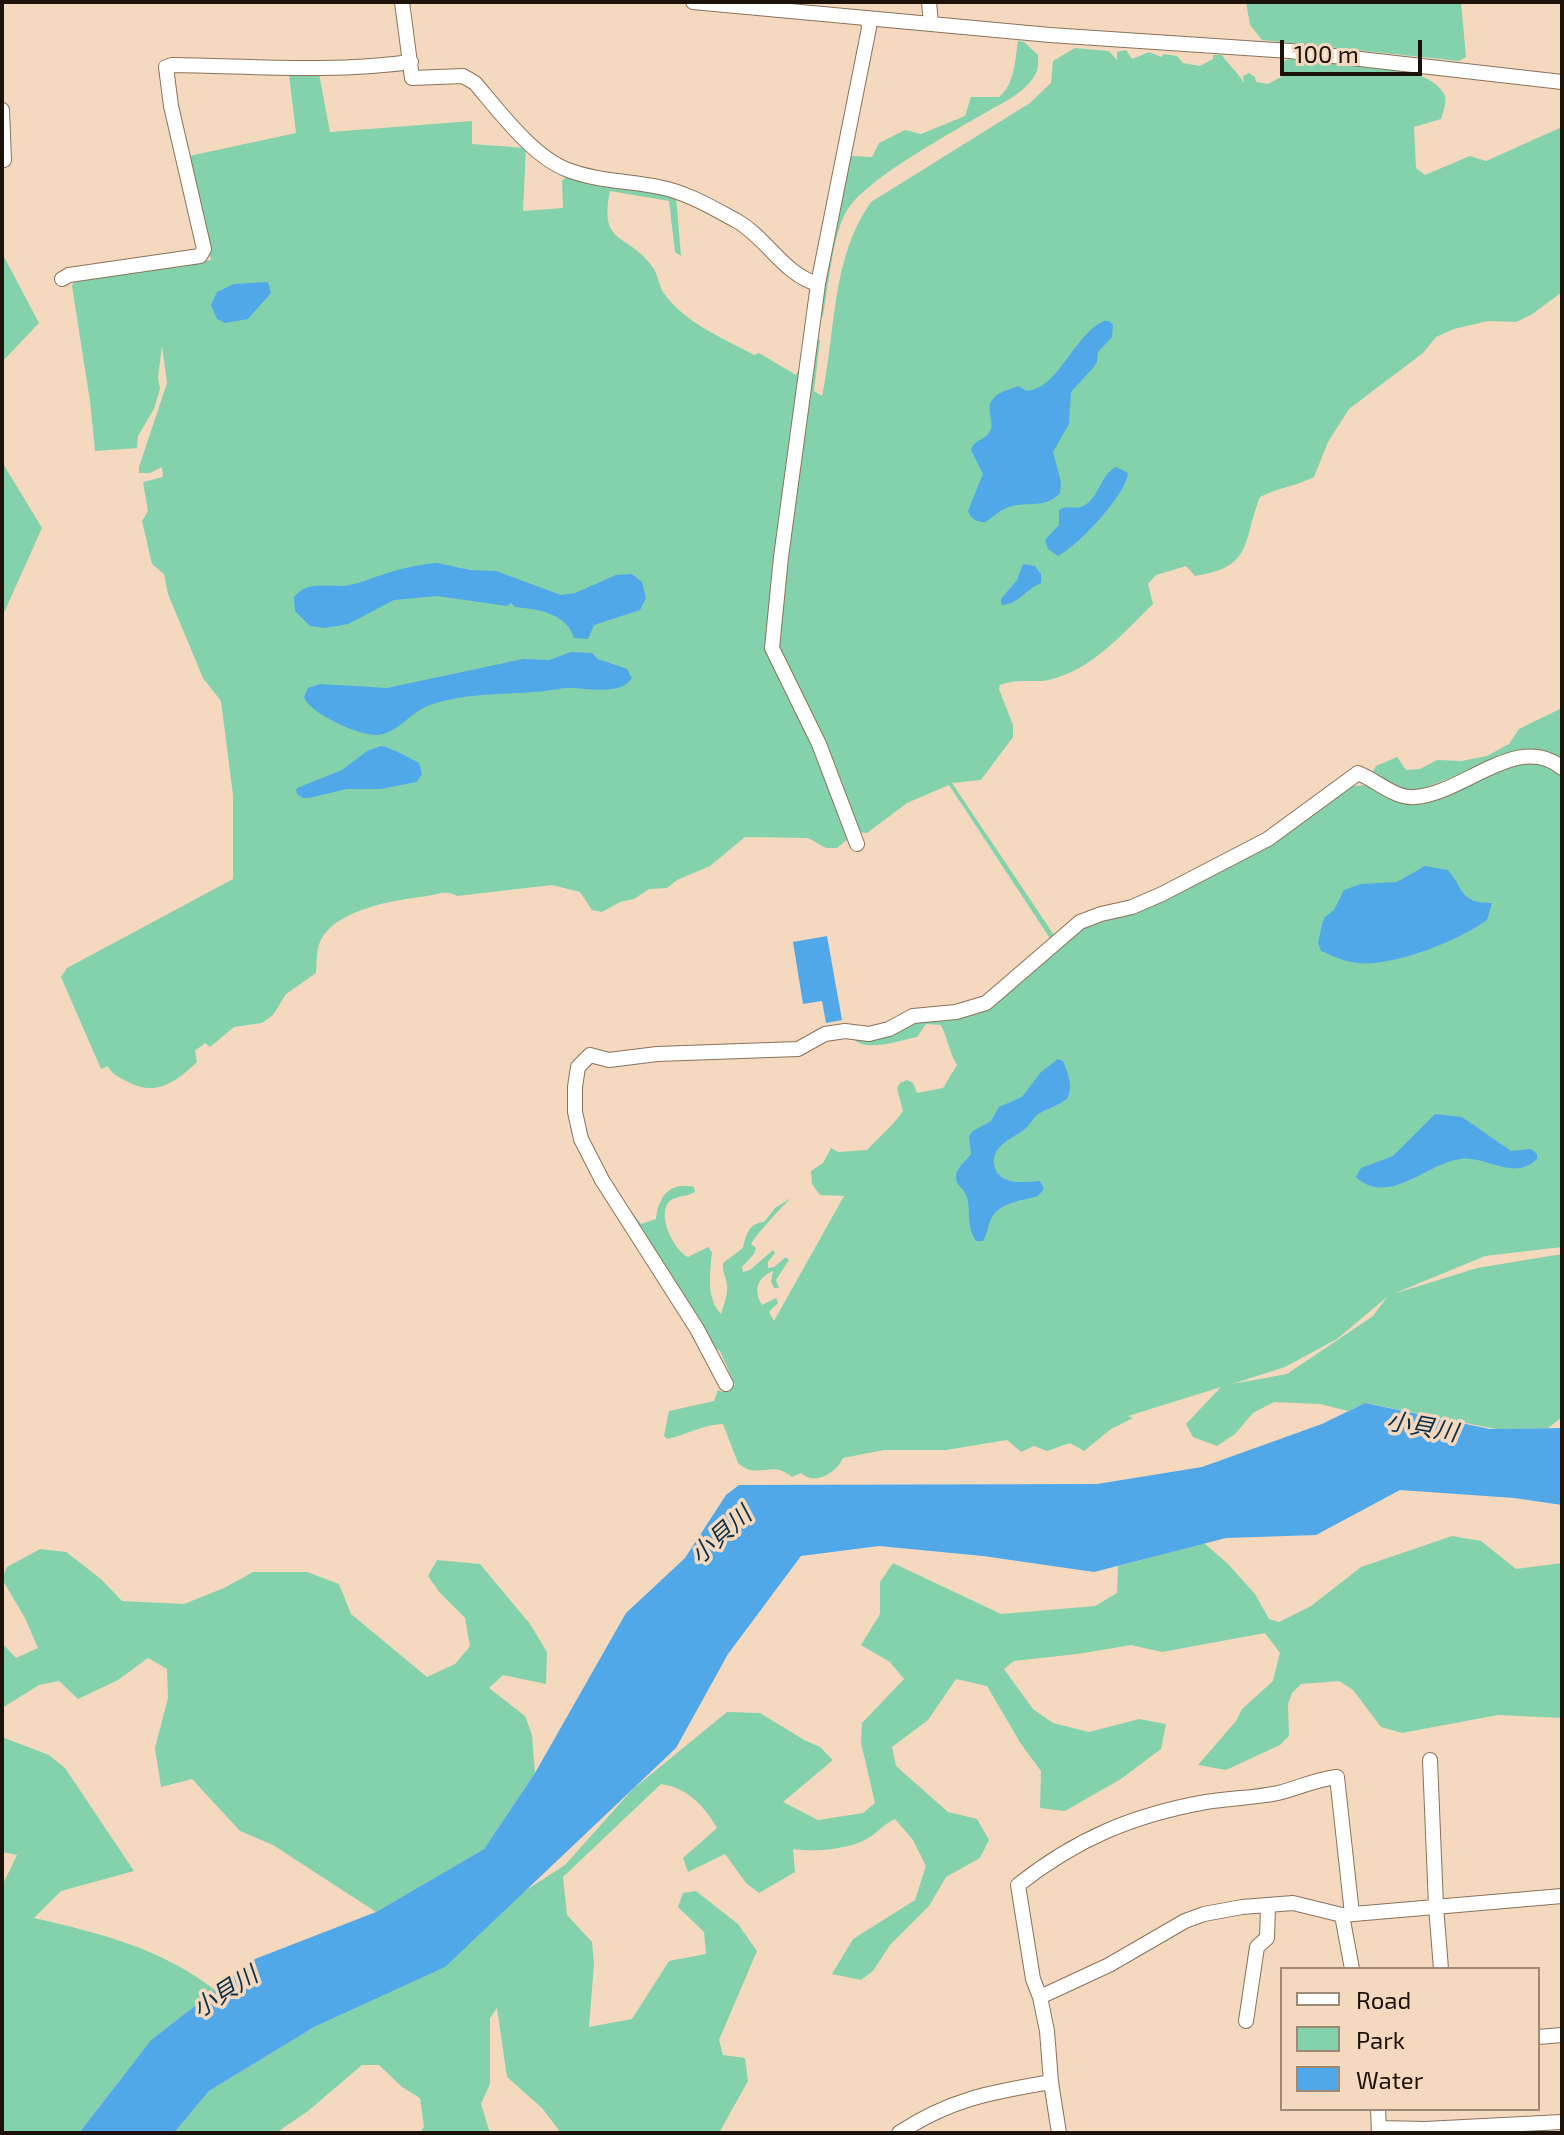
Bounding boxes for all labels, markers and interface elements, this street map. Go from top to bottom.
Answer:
scale bar [1284,24,1426,74]
text: 100 m [1294,39,1359,68]
water label: 小貝川 [1384,1407,1460,1447]
water label: 小貝川 [685,1500,757,1570]
water label: 小貝川 [187,1960,263,2024]
legend [1280,1967,1540,2111]
text: Road [1356,1985,1411,2014]
text: Park [1356,2025,1405,2054]
text: Water [1356,2065,1423,2094]

